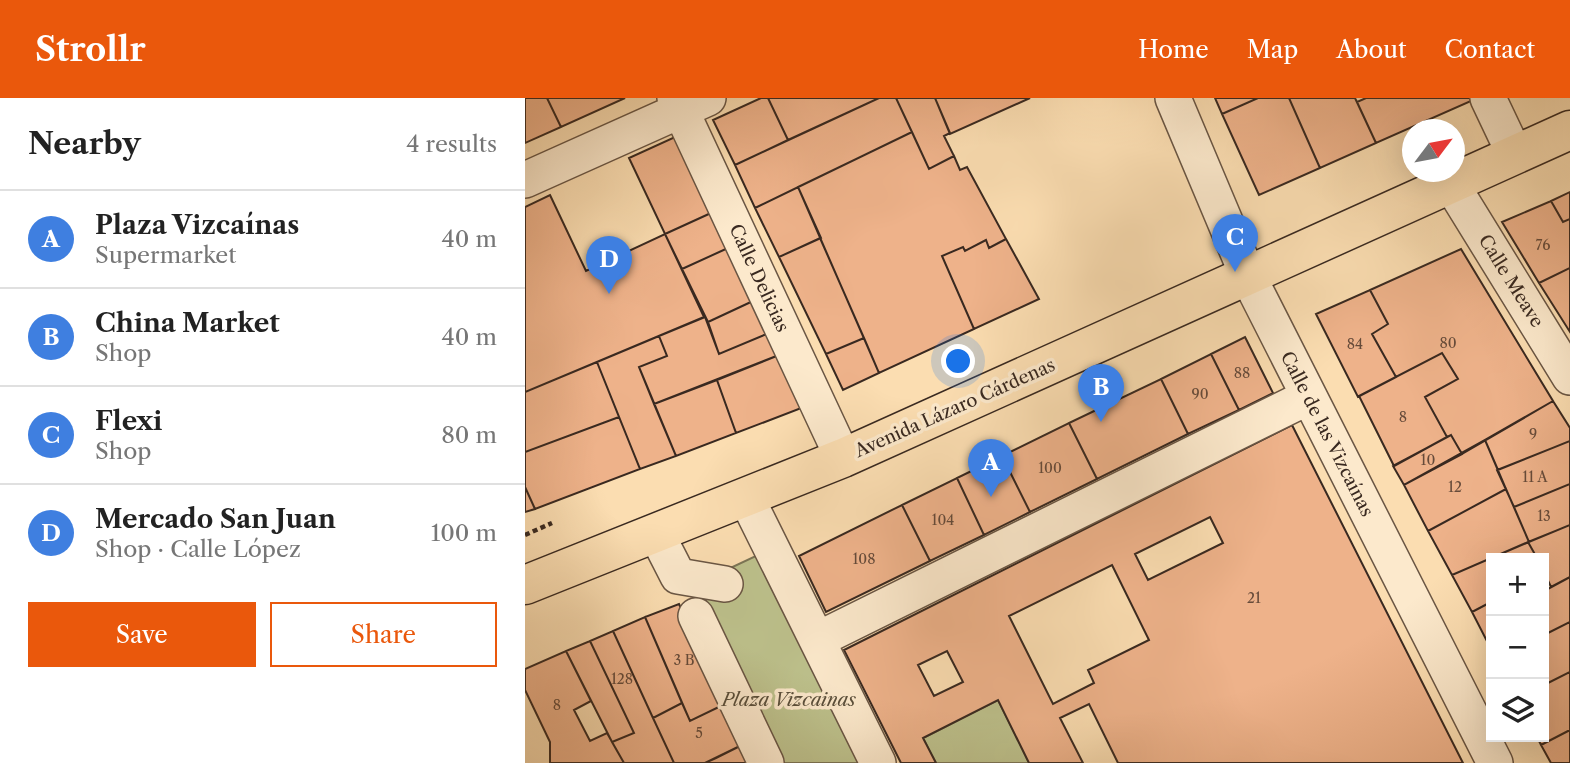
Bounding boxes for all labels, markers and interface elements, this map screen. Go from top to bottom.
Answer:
text: Strollr [35,29,146,70]
text: Home [1138,35,1209,64]
text: Map [1247,35,1298,64]
text: About [1336,35,1407,64]
text: Contact [1445,35,1535,64]
north arrow [1402,119,1465,182]
text: Nearby [28,125,141,162]
text: 4 results [406,130,497,158]
text: Plaza Vizcaínas [95,209,299,241]
pin: C [1212,214,1258,272]
street label: Calle Delicias [724,220,794,336]
text: A [42,225,60,253]
text: 40 m [442,225,497,253]
street label: Calle Meave [1474,231,1548,331]
pin: D [586,236,632,294]
house number: 76 [1536,236,1550,254]
text: Supermarket [95,241,236,269]
text: China Market [95,307,280,339]
text: B [42,323,60,351]
text: 40 m [442,323,497,351]
house number: 80 [1439,334,1457,352]
house number: 84 [1347,335,1363,353]
text: Shop [95,339,151,367]
your location [941,344,975,378]
street label: Calle de las Vizcaínas [1276,348,1378,520]
street label: Avenida Lázaro Cárdenas [851,354,1059,462]
pin: B [1078,364,1124,422]
house number: 88 [1234,364,1250,382]
house number: 90 [1191,385,1209,403]
text: Flexi [95,405,162,437]
house number: 8 [1399,408,1407,426]
text: C [42,421,60,449]
text: 80 m [441,421,497,449]
house number: 9 [1529,425,1537,443]
text: Shop [95,437,151,465]
pin: A [968,439,1014,497]
house number: 10 [1421,451,1435,469]
house number: 100 [1038,459,1062,477]
house number: 11 A [1522,468,1548,486]
house number: 12 [1448,478,1462,496]
text: Mercado San Juan [95,503,336,535]
house number: 13 [1537,507,1551,525]
house number: 104 [932,511,954,529]
text: D [41,519,61,547]
text: 100 m [431,519,497,547]
text: Shop · Calle López [95,535,301,563]
house number: 108 [852,550,876,568]
map controls [1486,553,1549,742]
button: + [1486,553,1549,616]
house number: 21 [1247,589,1261,607]
button: Save [28,602,256,667]
button: Share [270,602,497,667]
button: − [1486,616,1549,679]
house number: 3 B [673,651,695,669]
house number: 128 [611,670,633,688]
button: layers [1486,679,1549,742]
park label: Plaza Vizcainas [720,689,856,711]
house number: 8 [553,696,561,714]
house number: 5 [695,724,703,742]

